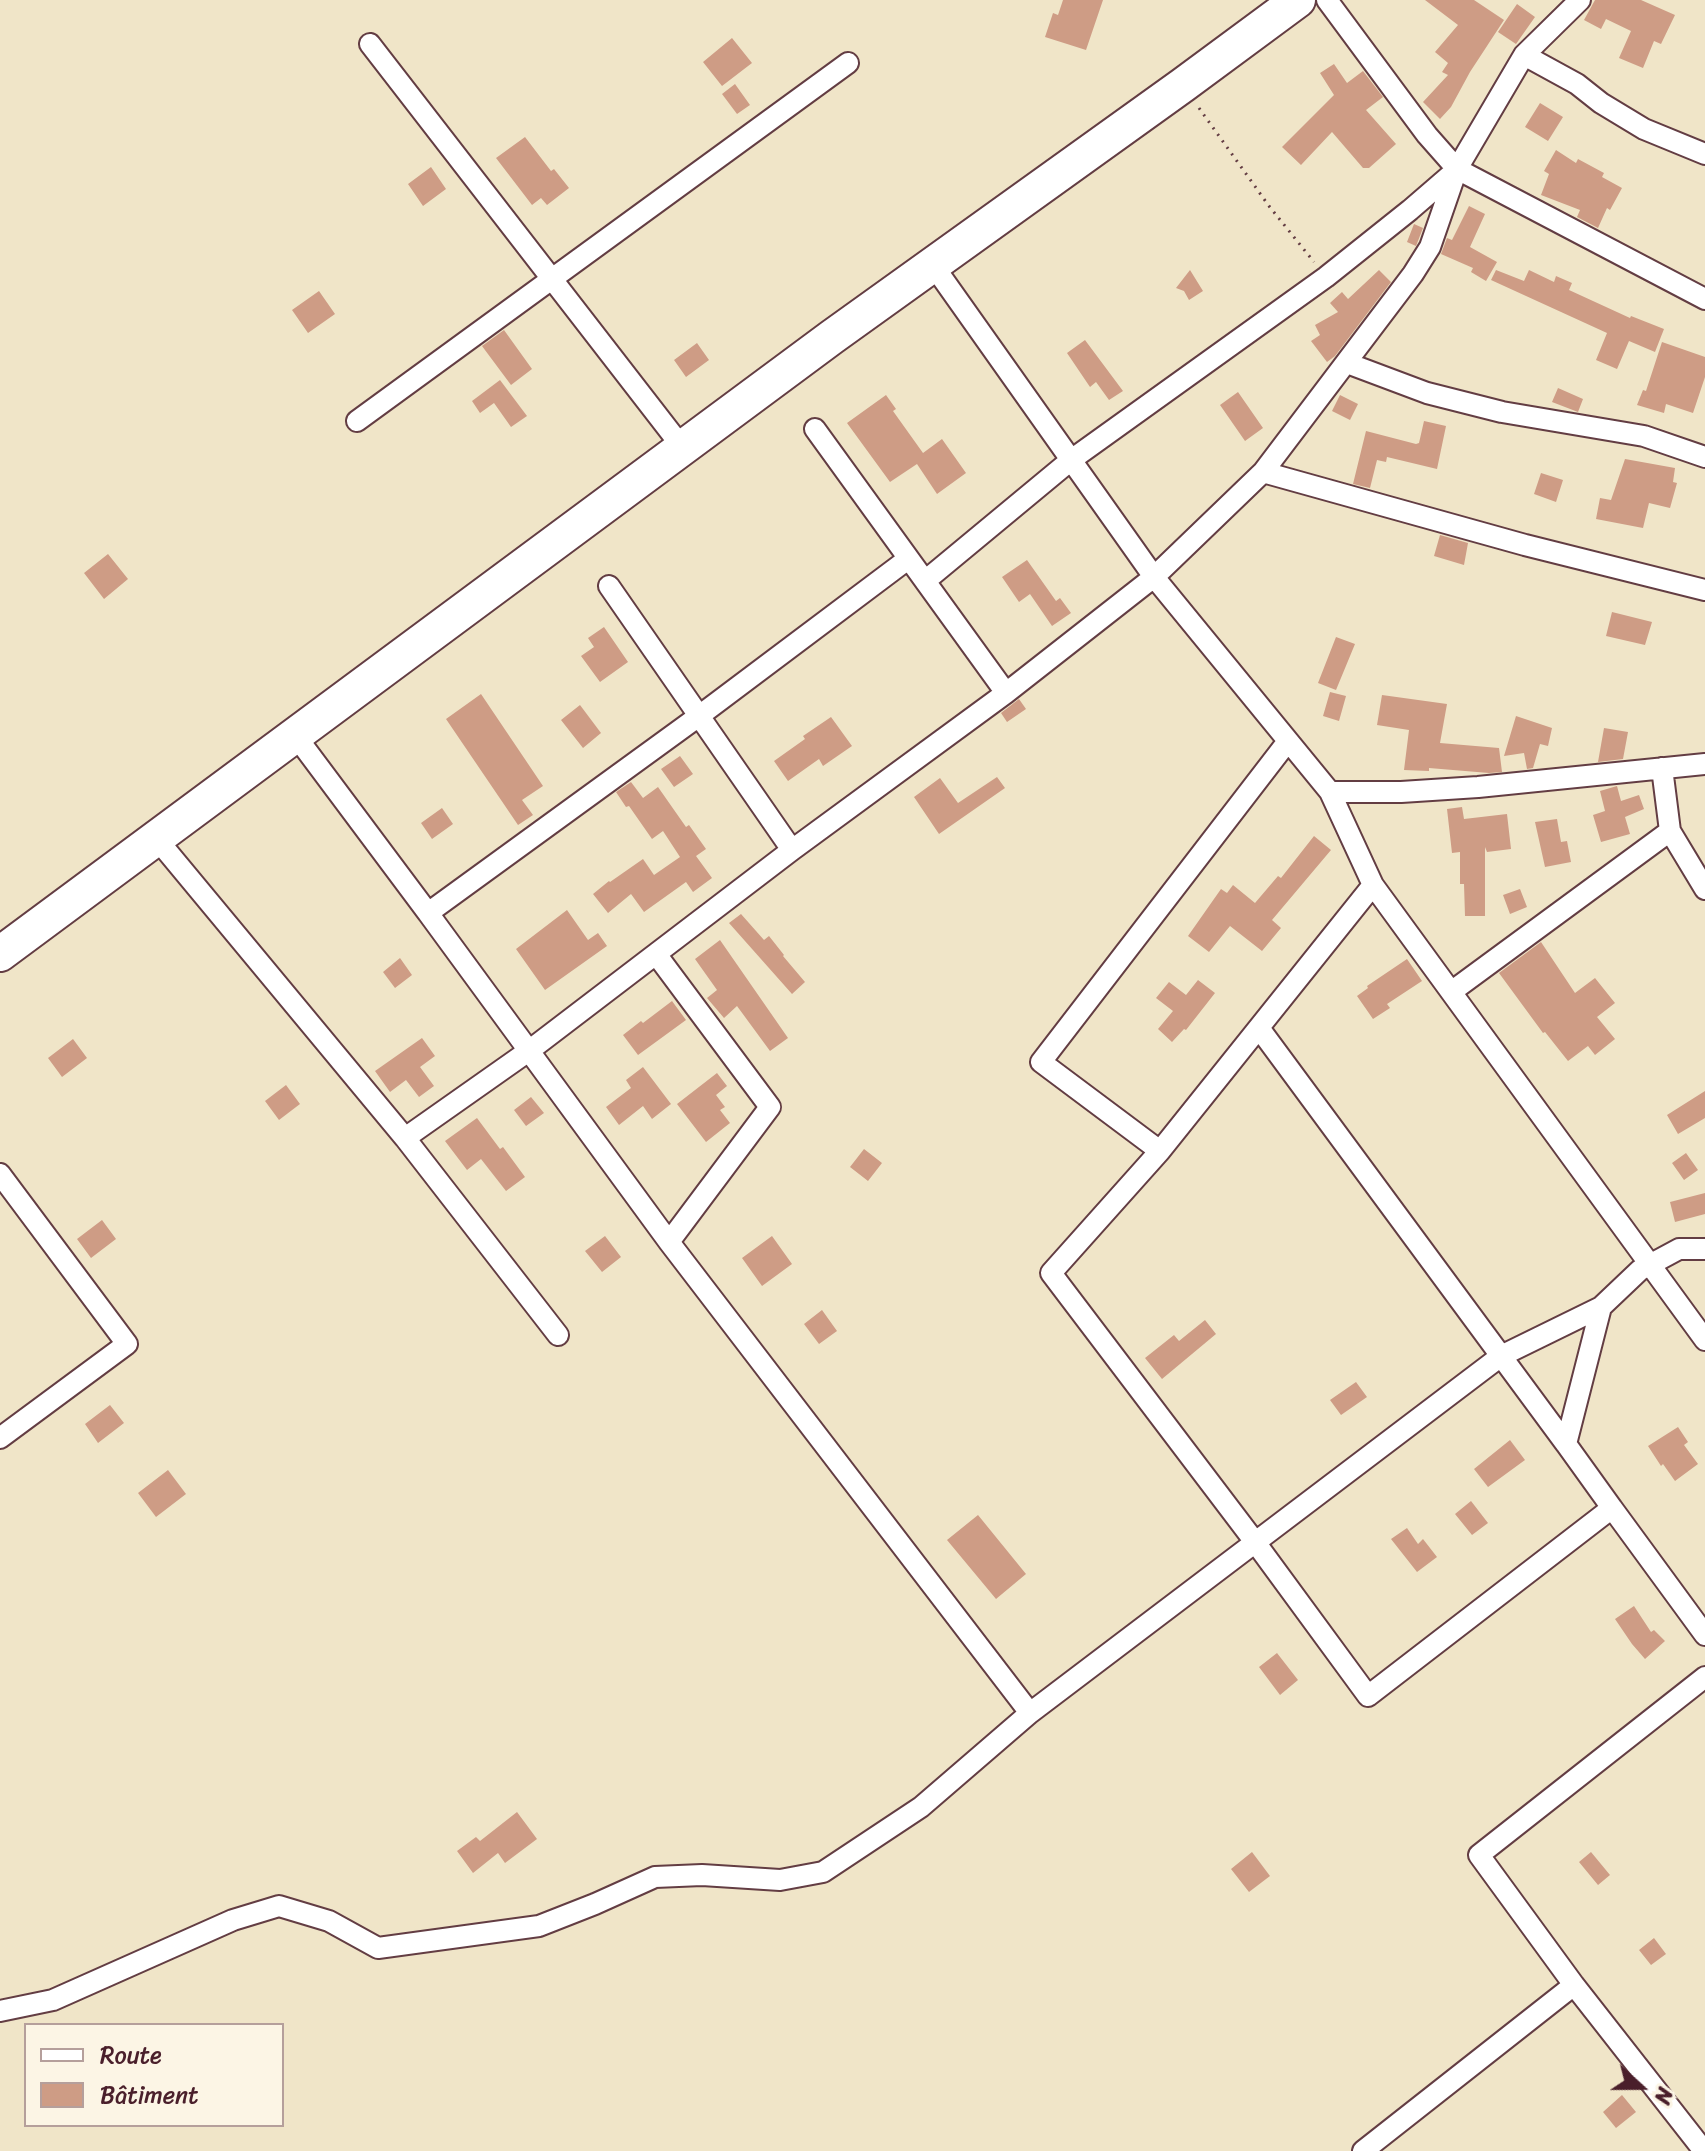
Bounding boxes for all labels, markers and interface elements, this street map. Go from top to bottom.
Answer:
legend [24,2023,284,2127]
text: Route [100,2034,162,2076]
north arrow [1601,2047,1681,2127]
text: Bâtiment [100,2074,199,2116]
text: N [1643,2082,1685,2110]

